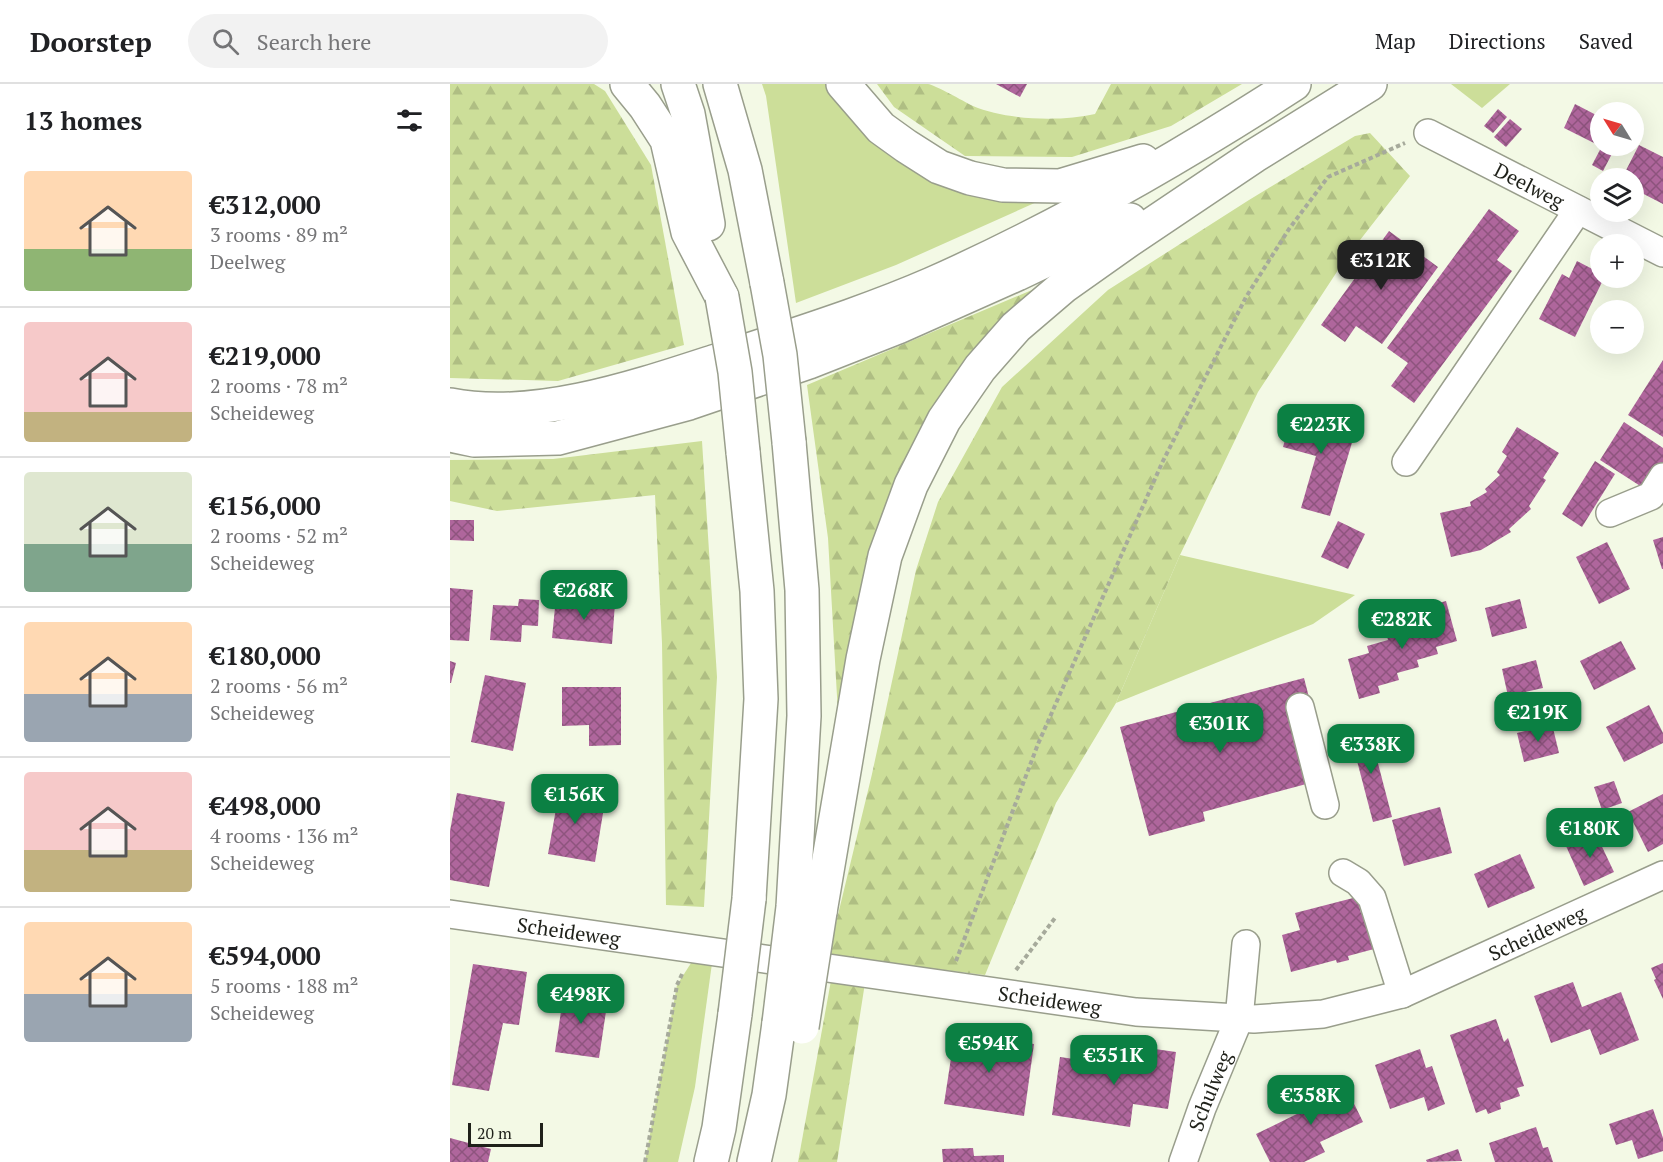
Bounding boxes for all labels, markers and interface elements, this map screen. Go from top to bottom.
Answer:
search box [188,14,608,68]
text: Doorstep [30,23,152,60]
icon: search [209,25,242,58]
text: Search here [257,27,371,56]
text: Map [1375,27,1416,55]
text: Directions [1449,27,1546,55]
text: Saved [1579,27,1633,55]
north arrow [1590,102,1644,156]
map controls [1590,102,1644,354]
text: 13 homes [24,103,142,137]
icon: filters [393,104,426,137]
street label: Deelweg [1490,156,1570,214]
button: layers [1590,168,1644,222]
text: €312,000 [210,187,321,221]
icon: home [72,195,144,267]
text: 3 rooms · 89 m² [210,221,348,248]
button: + [1590,234,1644,288]
pin: €312K [1339,240,1423,291]
text: €312K [1351,246,1411,273]
text: Deelweg [210,248,285,275]
button: − [1590,300,1644,354]
text: €219,000 [210,338,321,372]
icon: home [72,346,144,418]
text: 2 rooms · 78 m² [210,372,348,399]
text: Scheideweg [210,399,314,426]
pin: €223K [1279,404,1363,455]
text: €223K [1291,410,1351,437]
text: €156,000 [210,488,321,522]
icon: home [72,496,144,568]
text: 2 rooms · 52 m² [210,522,348,549]
text: Scheideweg [210,549,314,576]
pin: €268K [542,570,626,621]
text: €268K [554,576,614,603]
pin: €282K [1360,599,1444,650]
text: €282K [1372,605,1432,632]
text: €180,000 [210,638,321,672]
icon: home [72,646,144,718]
text: 2 rooms · 56 m² [210,672,348,699]
pin: €219K [1496,692,1580,743]
text: €219K [1508,698,1568,725]
text: Scheideweg [210,699,314,726]
pin: €301K [1178,703,1262,754]
text: €301K [1190,709,1250,736]
pin: €338K [1329,724,1413,775]
text: €338K [1341,730,1401,757]
pin: €156K [533,774,617,825]
text: €156K [545,780,605,807]
text: €498,000 [210,788,321,822]
icon: home [72,796,144,868]
pin: €180K [1548,808,1632,859]
text: €180K [1560,814,1620,841]
text: 4 rooms · 136 m² [210,822,358,849]
text: Scheideweg [210,849,314,876]
street label: Scheideweg [1484,898,1590,966]
street label: Scheideweg [515,910,623,952]
text: €594,000 [210,938,321,972]
icon: home [72,946,144,1018]
text: 5 rooms · 188 m² [210,972,358,999]
pin: €498K [539,974,623,1025]
street label: Scheideweg [997,979,1104,1020]
text: €498K [551,980,611,1007]
text: Scheideweg [210,999,314,1026]
pin: €594K [947,1023,1031,1074]
text: €594K [959,1029,1019,1056]
pin: €351K [1072,1035,1156,1086]
text: €351K [1084,1041,1144,1068]
street label: Schulweg [1182,1046,1238,1135]
pin: €358K [1269,1075,1353,1126]
text: €358K [1281,1081,1341,1108]
scale bar [468,1120,543,1148]
text: 20 m [477,1122,512,1144]

